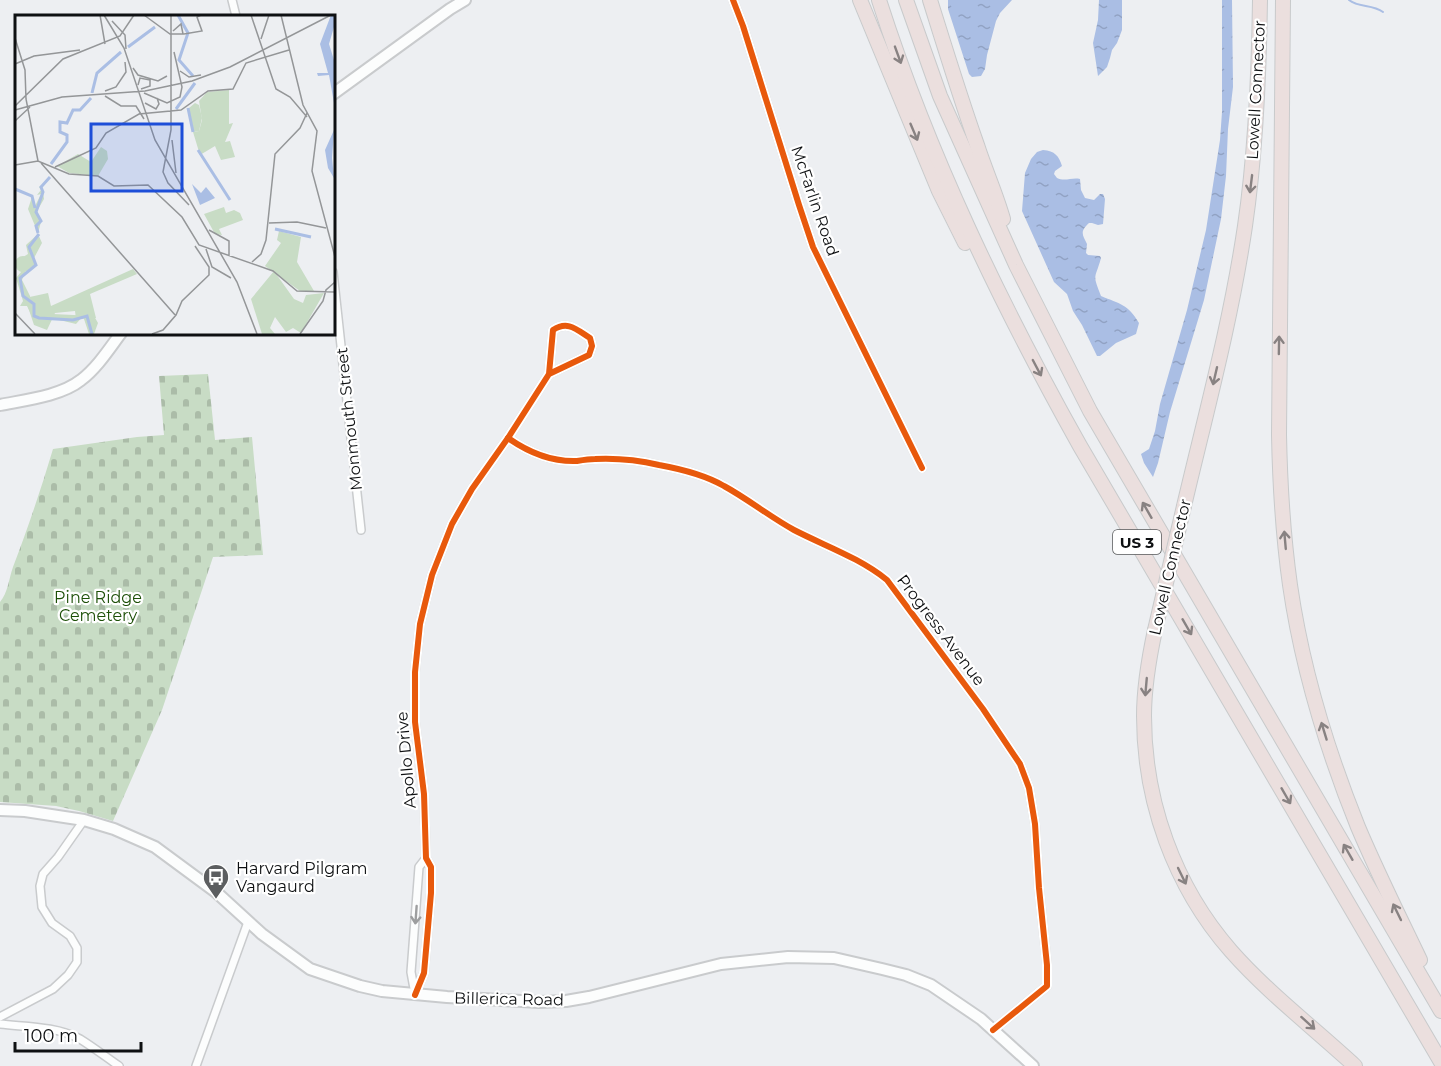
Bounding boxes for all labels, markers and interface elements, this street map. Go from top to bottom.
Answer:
inset map [15,15,334,334]
street label: Lowell Connector [1243,20,1269,160]
one-way arrow [893,46,904,64]
one-way arrow [909,122,920,140]
street label: McFarlin Road [787,143,843,259]
one-way arrow [1245,174,1256,194]
one-way arrow [1273,336,1285,356]
street label: Monmouth Street [332,346,366,491]
one-way arrow [1032,358,1043,376]
one-way arrow [1209,366,1220,385]
street label: Lowell Connector [1145,497,1195,637]
one-way arrow [1141,501,1153,518]
road number: US 3 [1113,530,1161,554]
one-way arrow [1279,531,1290,551]
street label: Progress Avenue [893,571,989,689]
park label: Pine Ridge Cemetery [54,588,142,625]
one-way arrow [1181,618,1193,635]
one-way arrow [1140,677,1151,697]
street label: Apollo Drive [392,711,420,809]
one-way arrow [1318,722,1329,741]
one-way arrow [1280,787,1292,804]
one-way arrow [1341,844,1353,861]
place label: Harvard Pilgram Vangaurd [236,859,367,896]
bus stop icon: Harvard Pilgram Vangaurd [201,862,231,900]
one-way arrow [1176,867,1188,885]
one-way arrow [1390,903,1402,921]
one-way arrow [410,904,421,924]
street label: Billerica Road [454,989,564,1009]
scale bar [15,1015,141,1053]
one-way arrow [1300,1016,1315,1030]
text: 100 m [24,1025,78,1047]

